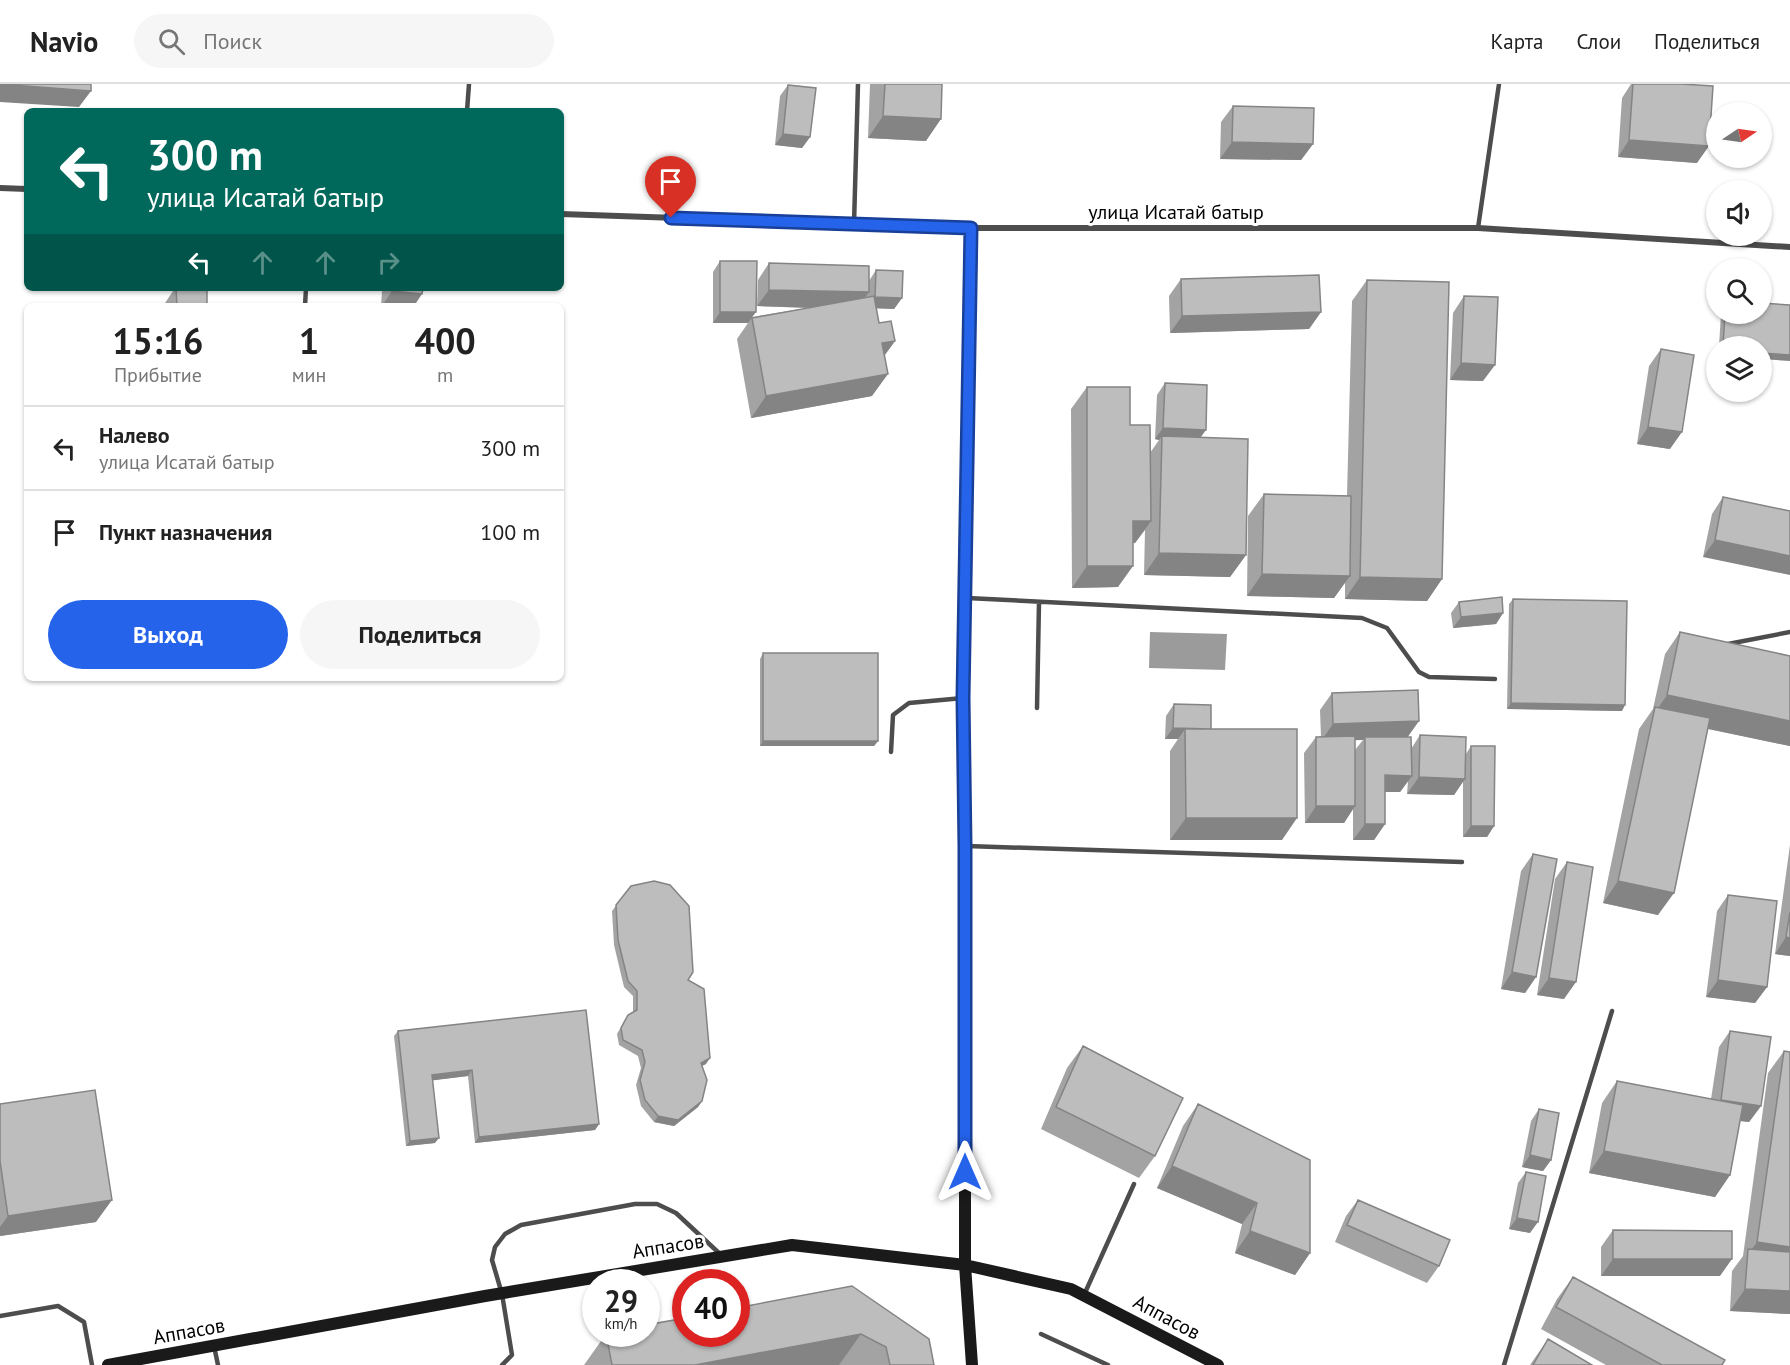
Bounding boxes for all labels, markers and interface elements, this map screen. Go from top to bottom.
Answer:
search box [134,14,554,68]
text: Navio [30,23,98,60]
icon: search [155,25,188,58]
text: Поиск [203,27,262,55]
text: Карта [1490,28,1543,55]
text: Слои [1576,28,1621,55]
text: Поделиться [1654,28,1760,55]
north arrow [1706,102,1772,168]
map controls [1706,102,1772,402]
text: 300 m [147,127,263,182]
icon: left [48,132,126,210]
pin [645,156,696,218]
icon: arrive [654,165,687,198]
text: улица Исатай батыр [147,180,384,214]
button: sound [1706,180,1772,246]
street label: улица Исатай батыр [1088,199,1264,225]
icon: left [183,246,216,279]
icon: ahead [246,246,279,279]
icon: ahead [309,246,342,279]
icon: right [372,246,405,279]
button: search [1706,258,1772,324]
text: 15:16 [112,317,204,364]
text: 1 [299,317,319,364]
text: 400 [415,317,476,364]
button: layers [1706,336,1772,402]
text: Прибытие [114,362,202,388]
text: мин [292,362,326,388]
text: m [437,362,453,388]
text: Налево [99,421,170,449]
icon: left [48,432,81,465]
text: 300 m [480,434,540,462]
text: улица Исатай батыр [99,449,275,475]
icon: arrive [48,516,81,549]
text: Пункт назначения [99,518,272,546]
text: 100 m [480,518,540,546]
button: Выход [48,600,288,669]
button: Поделиться [300,600,540,669]
position arrow [933,1140,997,1204]
street label: Аппасов [630,1228,706,1264]
speed limit sign: 40 [672,1269,750,1347]
text: 29 [604,1281,638,1320]
street label: Аппасов [1129,1289,1205,1345]
street label: Аппасов [151,1312,227,1350]
text: km/h [605,1314,637,1333]

